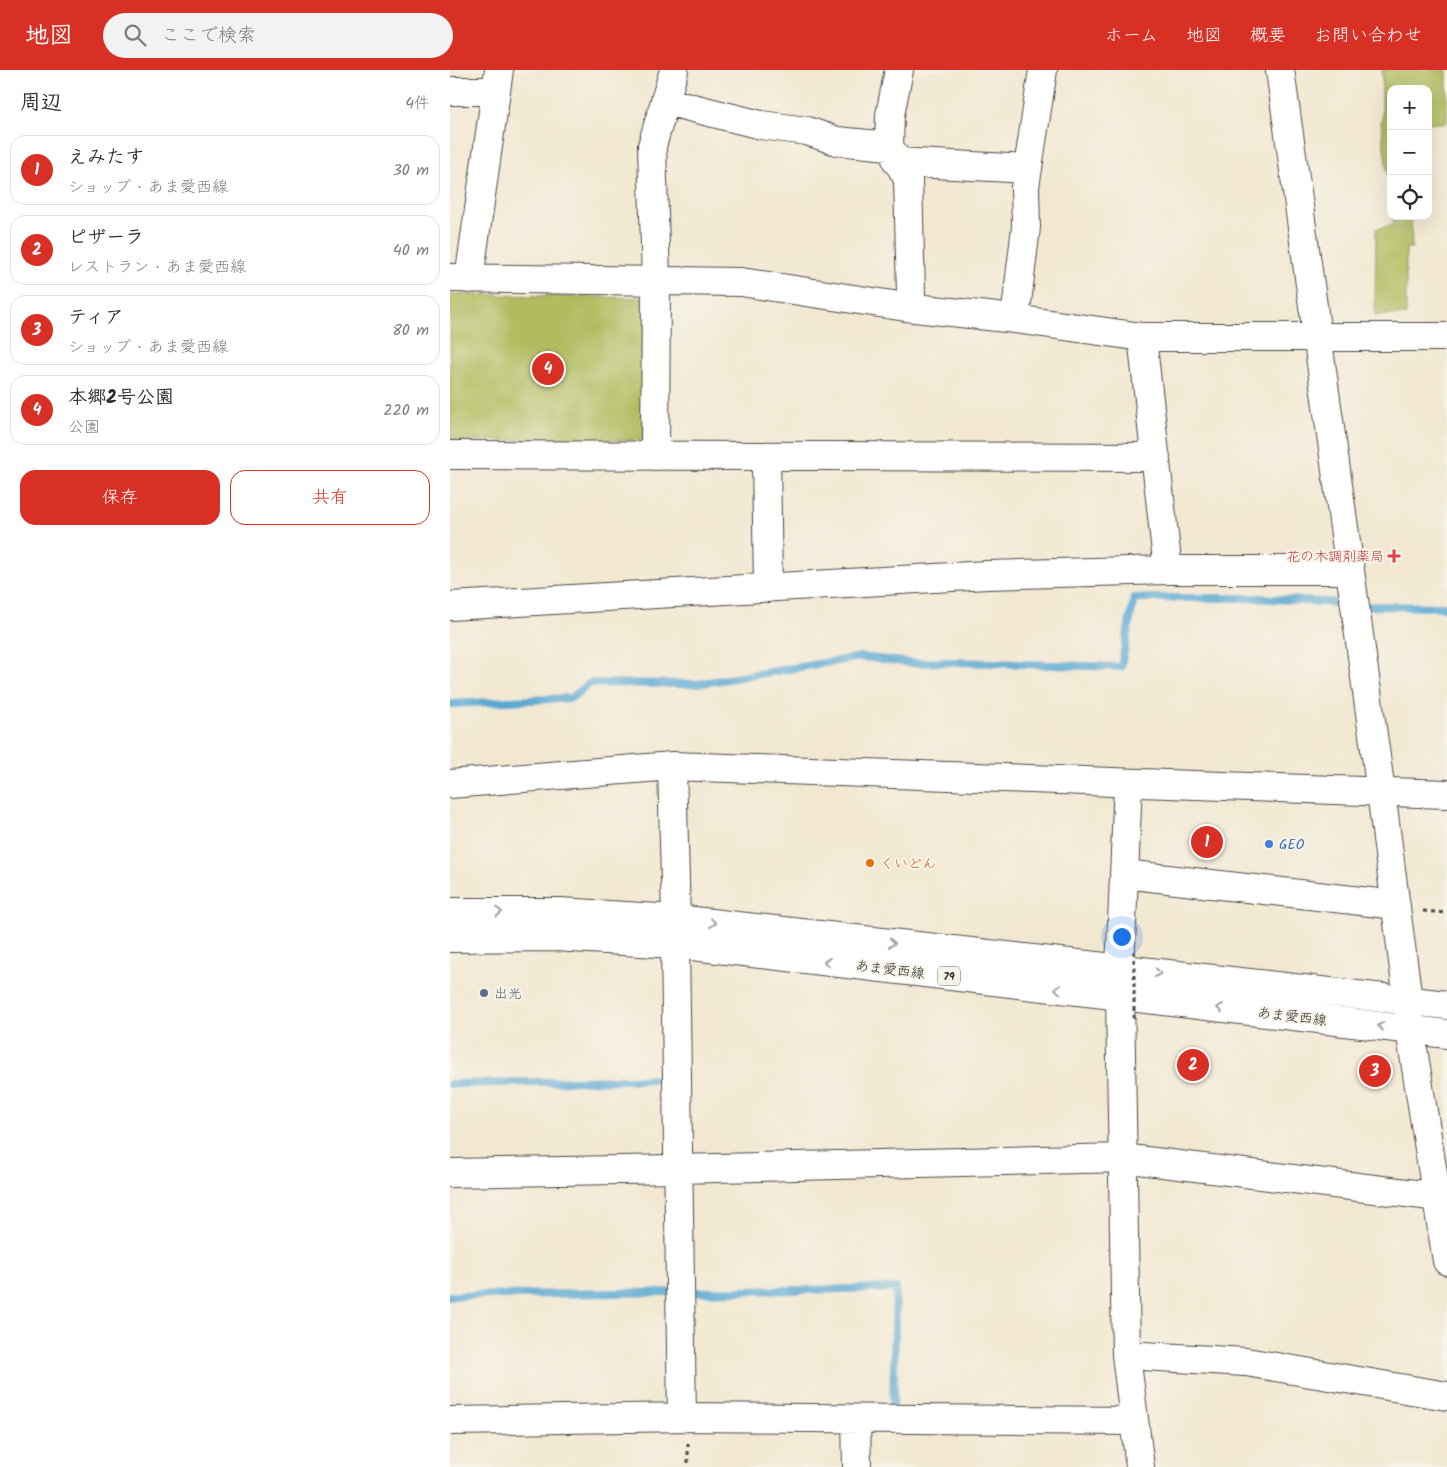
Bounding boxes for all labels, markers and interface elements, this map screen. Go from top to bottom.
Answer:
search box [103,13,453,58]
text: 地図 [25,17,73,56]
icon: search [121,21,149,49]
text: ここで検索 [161,21,256,51]
text: ホーム [1105,22,1158,51]
text: 地図 [1186,22,1222,51]
text: 概要 [1250,22,1286,51]
text: お問い合わせ [1314,22,1422,51]
map controls [1387,85,1432,220]
button: + [1387,85,1432,130]
text: 周辺 [20,87,62,120]
text: 4件 [405,91,430,116]
button: − [1387,130,1432,175]
text: えみたす [68,143,144,173]
text: 1 [35,158,39,183]
text: 30 m [393,158,429,183]
text: ショップ · あま愛西線 [68,175,228,200]
button: locate [1387,175,1432,220]
text: ピザーラ [68,223,144,253]
text: 2 [32,238,42,263]
text: 40 m [393,238,429,263]
text: レストラン · あま愛西線 [68,255,246,280]
text: ティア [68,303,124,333]
text: 3 [33,318,41,343]
text: 80 m [392,318,429,343]
text: ショップ · あま愛西線 [68,335,228,360]
pin: 4 [532,350,564,388]
text: 本郷2号公園 [68,383,174,413]
text: 4 [33,398,41,423]
text: 220 m [383,398,429,423]
text: 公園 [68,415,100,440]
button: 保存 [20,470,220,525]
button: 共有 [230,470,430,525]
place label: 花の木調剤薬局 [1286,546,1384,568]
marker: 花の木調剤薬局 [1388,550,1400,562]
pin: 1 [1191,823,1223,861]
place label: GEO [1279,834,1305,856]
marker: GEO [1263,838,1275,850]
place label: くいどん [880,853,936,875]
marker: くいどん [864,857,876,869]
one-way arrow [495,907,503,917]
one-way arrow [710,917,718,928]
your location [1109,924,1135,950]
one-way arrow [888,937,896,948]
street label: あま愛西線 [854,955,926,985]
one-way arrow [823,957,831,968]
road number: 79 [938,966,960,986]
one-way arrow [1154,967,1162,978]
place label: 出光 [494,983,522,1005]
one-way arrow [1054,984,1062,995]
marker: 出光 [478,987,490,999]
street label: あま愛西線 [1256,1002,1328,1032]
one-way arrow [1215,1003,1223,1014]
one-way arrow [1377,1021,1385,1032]
pin: 2 [1177,1046,1209,1084]
pin: 3 [1359,1052,1391,1090]

